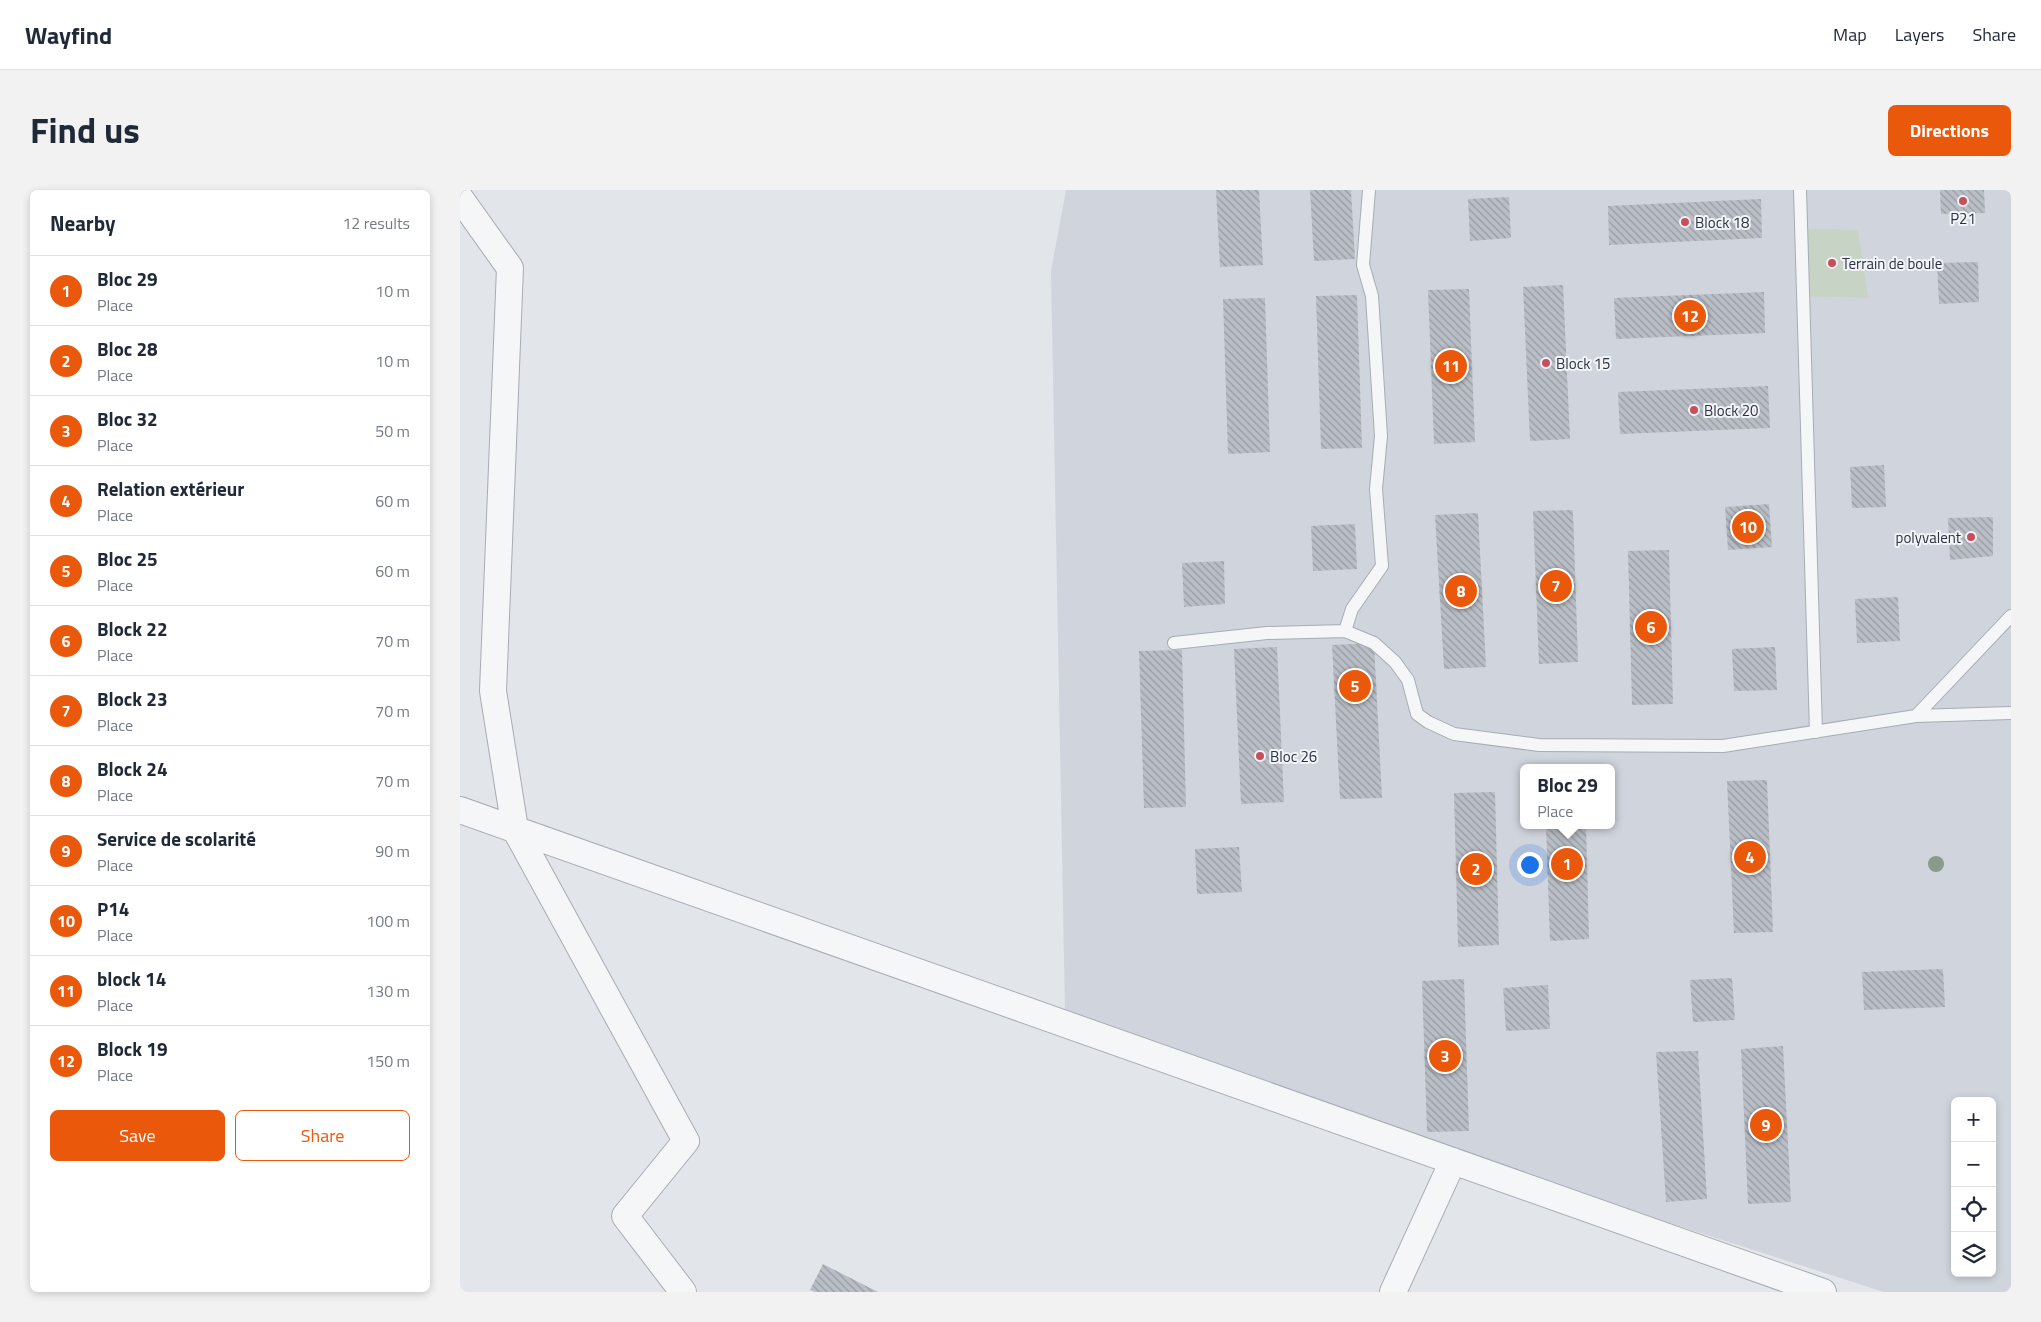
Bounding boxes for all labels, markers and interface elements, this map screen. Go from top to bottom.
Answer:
text: Wayfind [25,17,112,53]
text: Map [1833,21,1867,48]
text: Layers [1895,21,1944,48]
text: Share [1972,21,2016,48]
text: Find us [30,103,140,157]
button: Directions [1888,105,2011,156]
marker: P21 [1957,195,1969,207]
text: Nearby [50,207,115,239]
place label: P21 [1950,207,1976,230]
text: 12 results [342,211,410,235]
place label: Block 18 [1695,211,1749,234]
marker: Block 18 [1679,216,1691,228]
place label: Terrain de boule [1842,252,1942,275]
marker: Terrain de boule [1826,257,1838,269]
text: Bloc 29 [97,264,158,293]
text: 1 [62,279,70,303]
text: 10 m [375,279,410,303]
text: Place [97,293,133,317]
pin: 12 [1674,297,1706,335]
text: Bloc 28 [97,334,158,363]
pin: 11 [1435,347,1467,385]
text: 2 [62,349,70,373]
text: 10 m [375,349,410,373]
place label: Block 15 [1556,352,1610,375]
marker: Block 15 [1540,357,1552,369]
text: Place [97,363,133,387]
place label: Block 20 [1704,399,1758,422]
text: Bloc 32 [97,404,158,433]
marker: Block 20 [1688,404,1700,416]
text: 3 [62,419,70,443]
text: 50 m [375,419,410,443]
text: Place [97,433,133,457]
text: Relation extérieur [97,474,244,503]
text: 4 [62,489,70,513]
text: 60 m [375,489,410,513]
text: Place [97,503,133,527]
pin: 10 [1732,508,1764,546]
place label: polyvalent [1896,526,1962,549]
marker: polyvalent [1965,531,1977,543]
text: Bloc 25 [97,544,158,573]
text: 5 [62,559,70,583]
text: 60 m [375,559,410,583]
pin: 7 [1540,567,1572,605]
pin: 8 [1445,572,1477,610]
text: Place [97,573,133,597]
pin: 6 [1635,608,1667,646]
text: Block 22 [97,614,168,643]
text: 6 [62,629,70,653]
text: 70 m [375,629,410,653]
text: Place [97,643,133,667]
pin: 5 [1339,667,1371,705]
text: Block 23 [97,684,168,713]
text: 7 [62,699,70,723]
text: 70 m [375,699,410,723]
text: Place [97,713,133,737]
place label: Bloc 26 [1270,745,1317,768]
marker: Bloc 26 [1254,750,1266,762]
text: Block 24 [97,754,168,783]
popup [1520,764,1615,829]
text: 8 [62,769,70,793]
text: 70 m [375,769,410,793]
text: Bloc 29 [1537,770,1598,799]
text: Place [97,783,133,807]
text: Place [1537,799,1573,823]
text: Service de scolarité [97,824,256,853]
pin: 4 [1734,838,1766,876]
text: 9 [62,839,70,863]
text: 90 m [375,839,410,863]
pin: 1 [1551,845,1583,883]
pin: 2 [1460,850,1492,888]
your location [1517,852,1543,878]
text: Place [97,853,133,877]
text: P14 [97,894,129,923]
text: 10 [57,909,75,933]
text: 100 m [366,909,410,933]
text: Place [97,923,133,947]
text: block 14 [97,964,166,993]
text: 11 [57,979,75,1003]
text: 130 m [366,979,410,1003]
text: Place [97,993,133,1017]
text: Block 19 [97,1034,168,1063]
pin: 3 [1429,1037,1461,1075]
text: 12 [57,1049,75,1073]
text: 150 m [366,1049,410,1073]
text: Place [97,1063,133,1087]
map controls [1951,1097,1996,1277]
button: + [1951,1097,1996,1142]
pin: 9 [1750,1106,1782,1144]
button: Save [50,1110,225,1161]
button: Share [235,1110,410,1161]
button: − [1951,1142,1996,1187]
button: locate [1951,1187,1996,1232]
button: layers [1951,1232,1996,1277]

